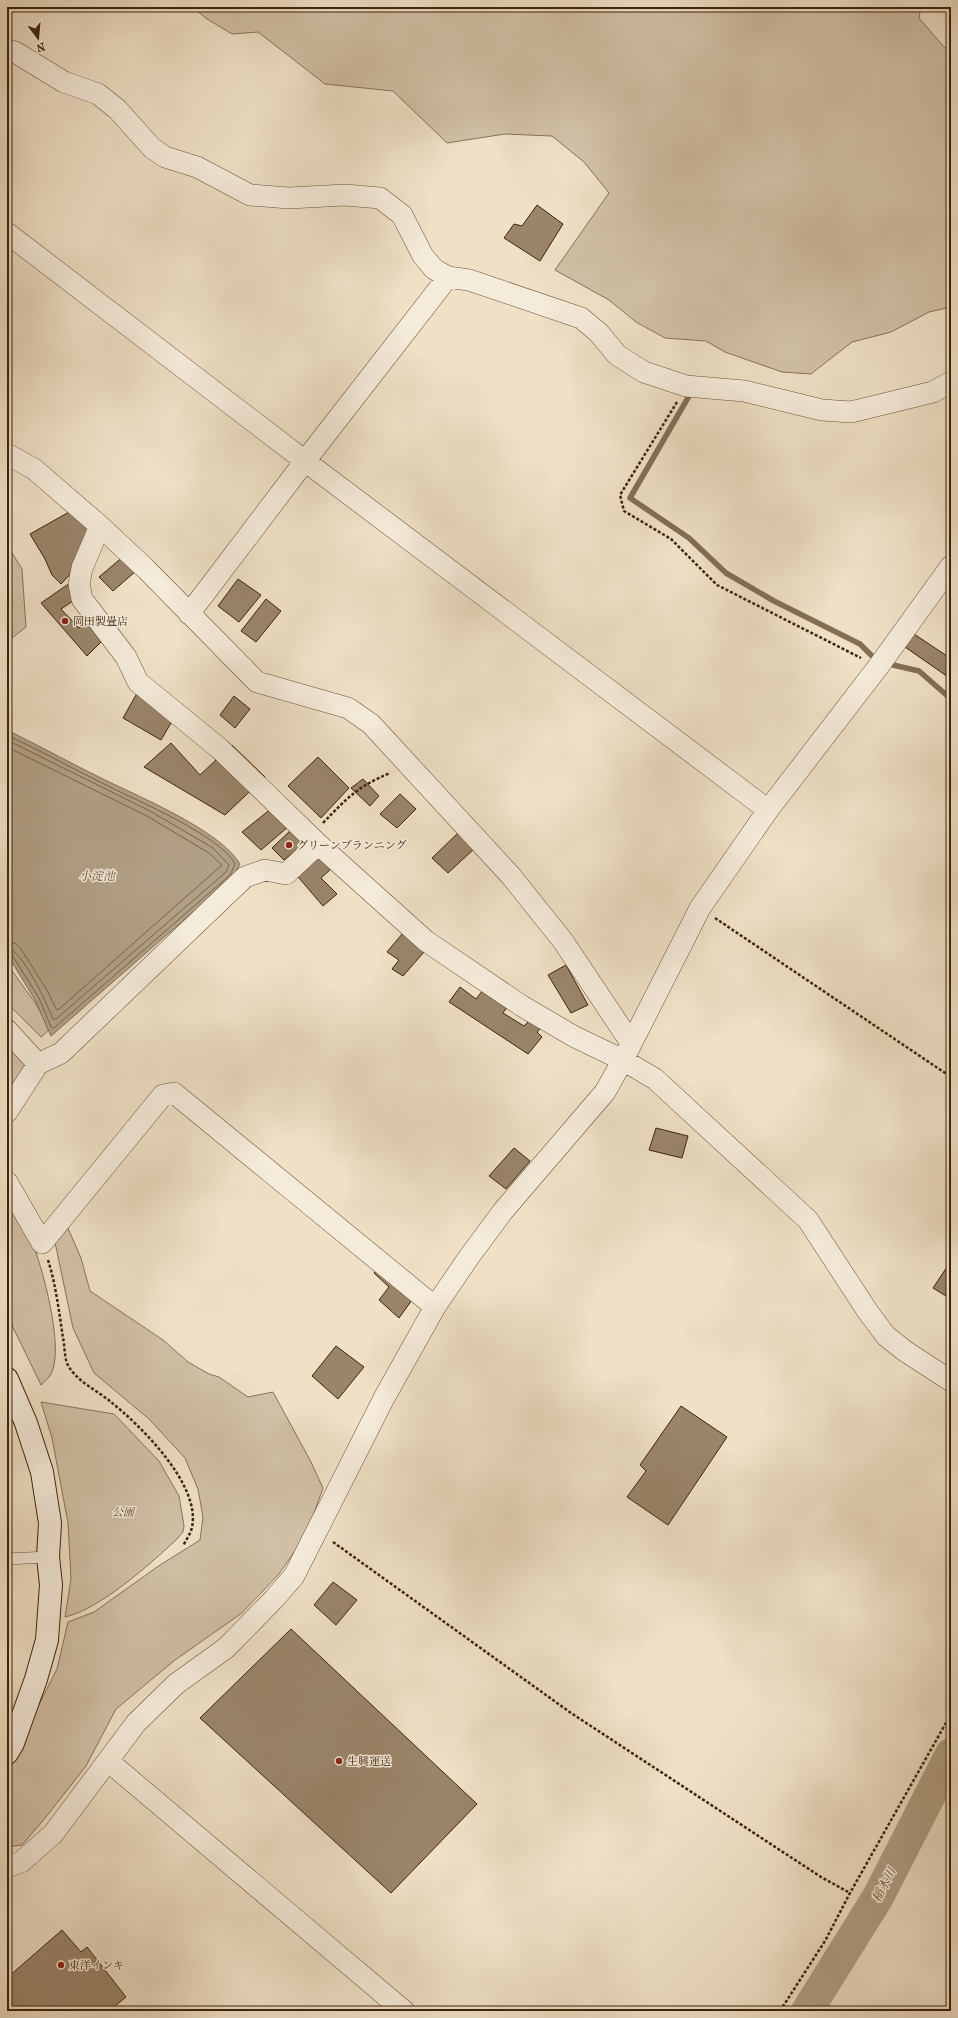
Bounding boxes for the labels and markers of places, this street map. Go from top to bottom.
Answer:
place label: 岡田製畳店 [73,615,128,628]
marker: 岡田製畳店 [60,616,70,626]
place label: グリーンプランニング [297,839,407,852]
marker: グリーンプランニング [284,840,294,850]
place label: 生興運送 [347,1755,391,1768]
marker: 生興運送 [334,1756,344,1766]
place label: 東洋インキ [69,1959,124,1972]
marker: 東洋インキ [56,1960,66,1970]

